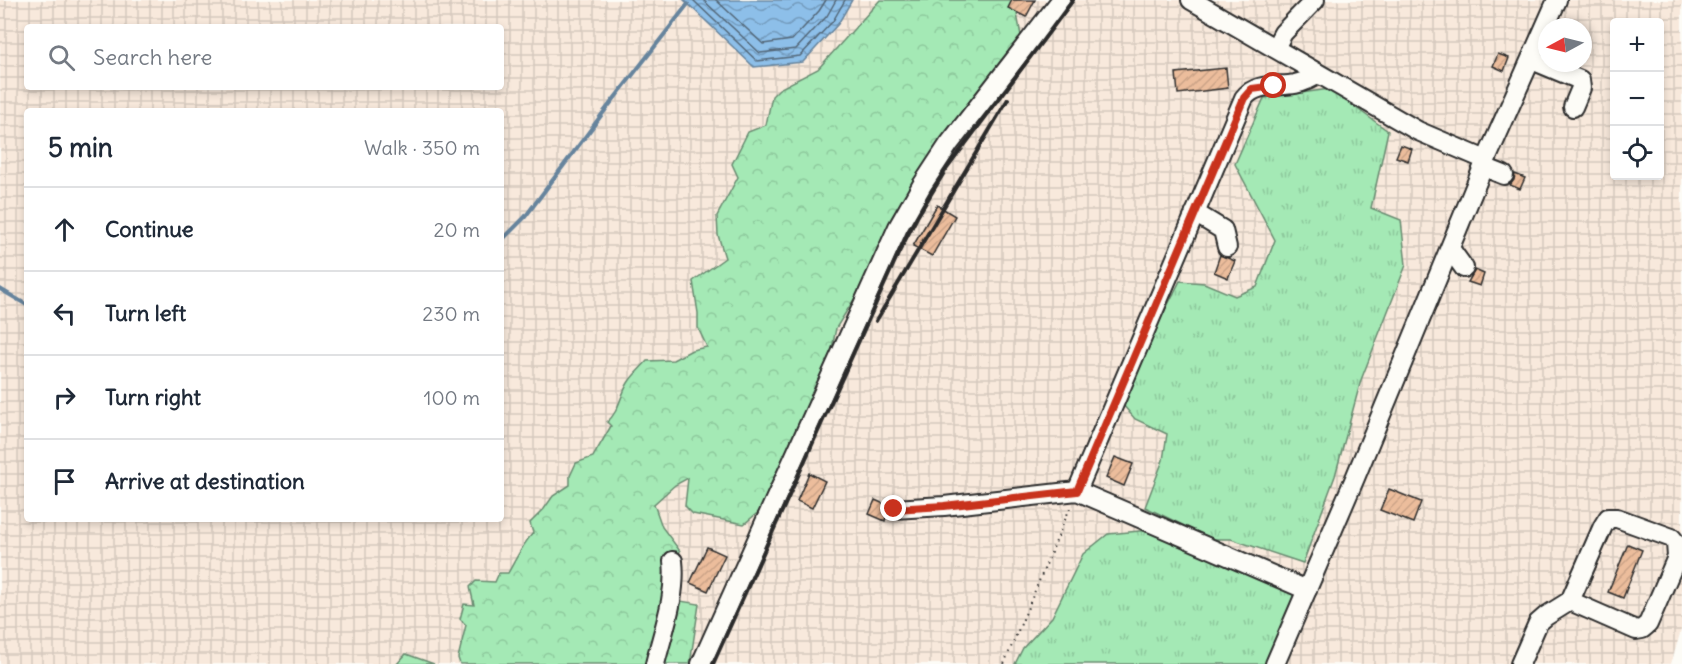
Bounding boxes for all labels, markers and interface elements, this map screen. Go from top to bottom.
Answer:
north arrow [1538,18,1592,72]
map controls [1610,18,1664,180]
button: + [1610,18,1664,72]
search box [24,24,504,90]
icon: search [45,41,78,74]
text: Search here [93,43,212,71]
route start [1260,72,1286,98]
button: − [1610,72,1664,126]
button: locate [1610,126,1664,180]
text: 5 min [48,131,113,164]
text: Walk · 350 m [364,135,480,160]
icon: ahead [48,213,81,246]
text: Continue [105,215,194,243]
text: 20 m [434,217,480,242]
icon: left [48,297,81,330]
text: Turn left [105,299,186,327]
text: 230 m [422,301,480,326]
icon: right [48,381,81,414]
text: Turn right [105,383,201,411]
text: 100 m [423,385,480,410]
icon: arrive [48,465,81,498]
text: Arrive at destination [105,467,305,495]
route end [880,495,906,521]

